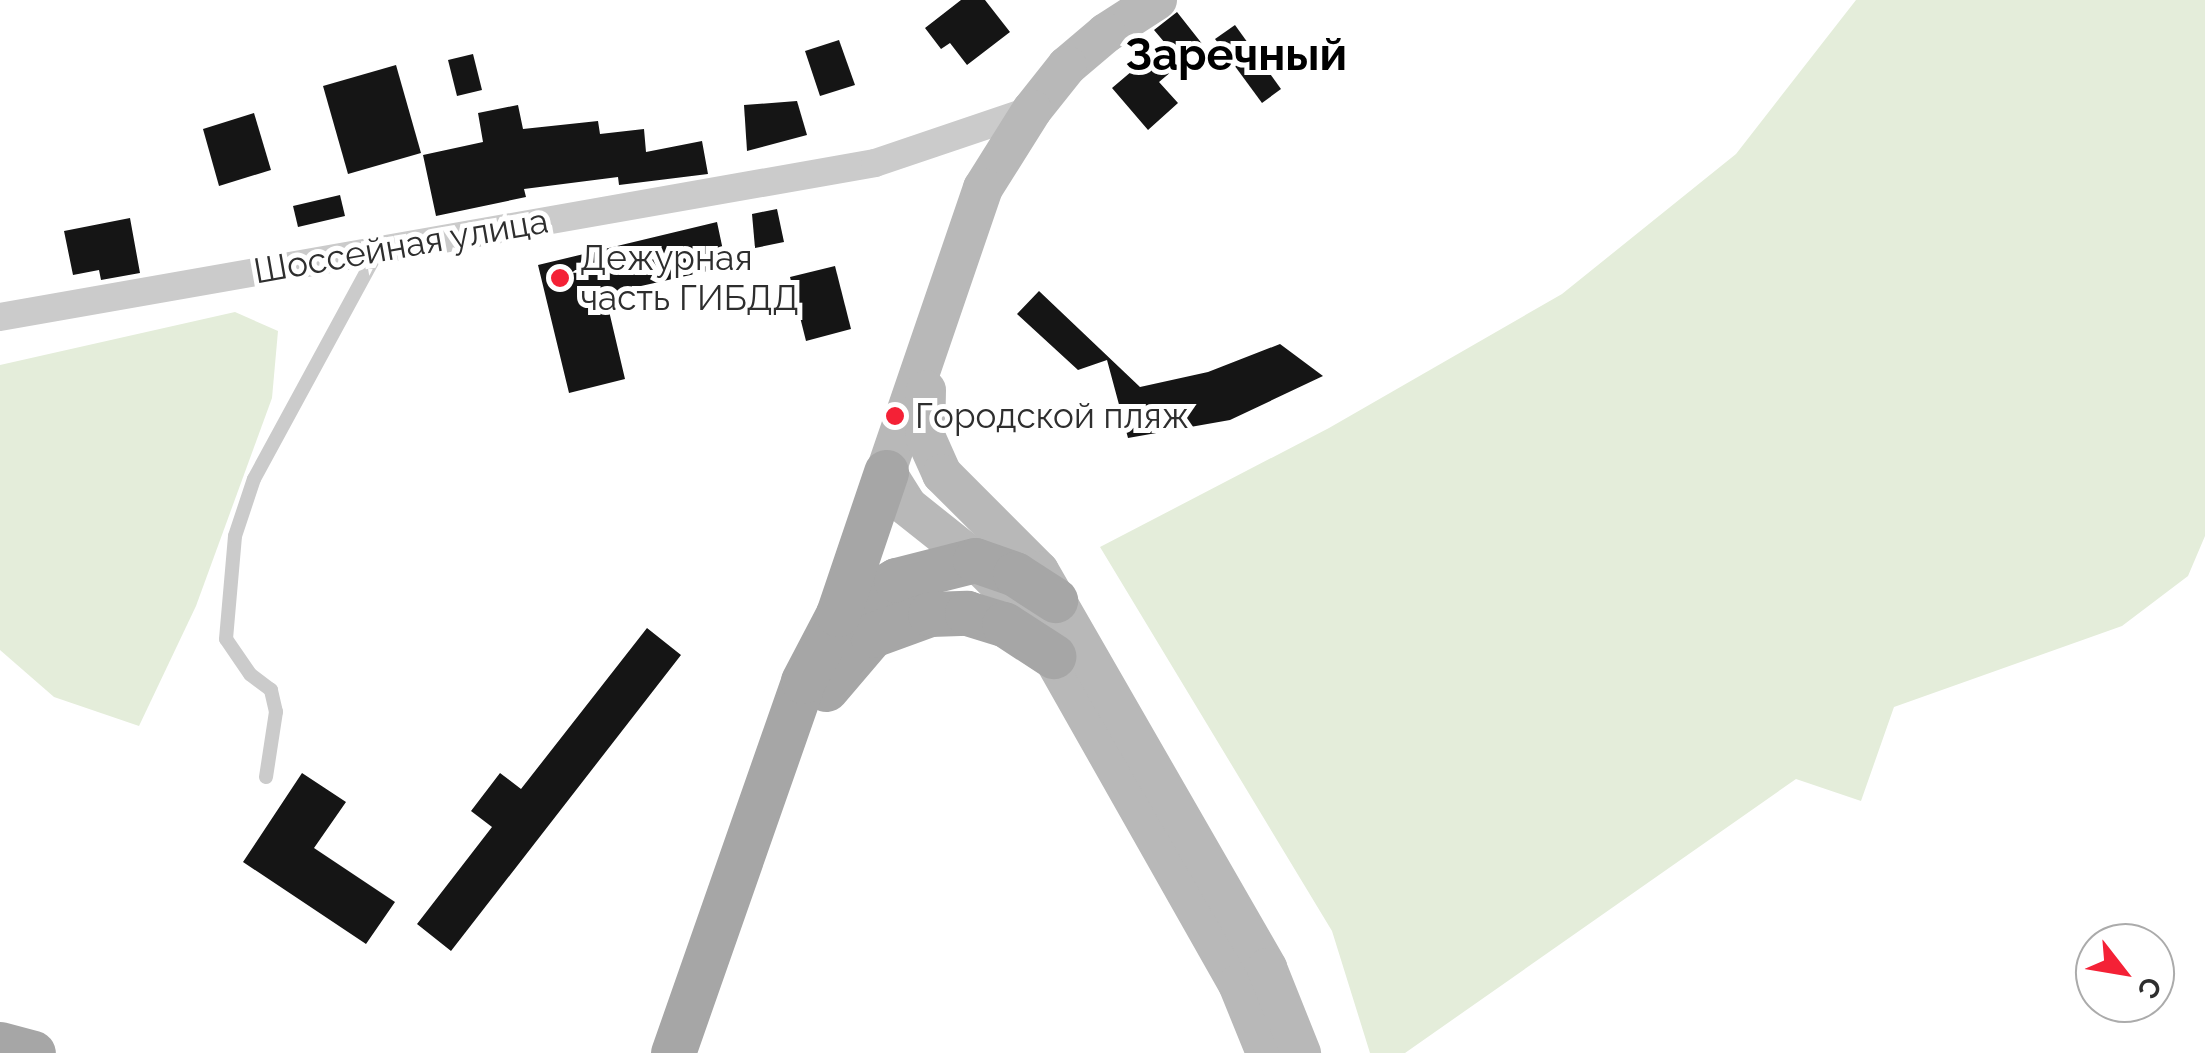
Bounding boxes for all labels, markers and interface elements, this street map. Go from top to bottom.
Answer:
district label: Заречный [1125,28,1347,82]
street label: Шоссейная улица [250,199,552,293]
place label: Дежурная часть ГИБДД [580,237,799,319]
marker: Дежурная часть ГИБДД [549,267,571,289]
place label: Городской пляж [915,395,1189,437]
marker: Городской пляж [884,405,906,427]
north arrow [2075,923,2175,1023]
text: С [2130,971,2169,1004]

